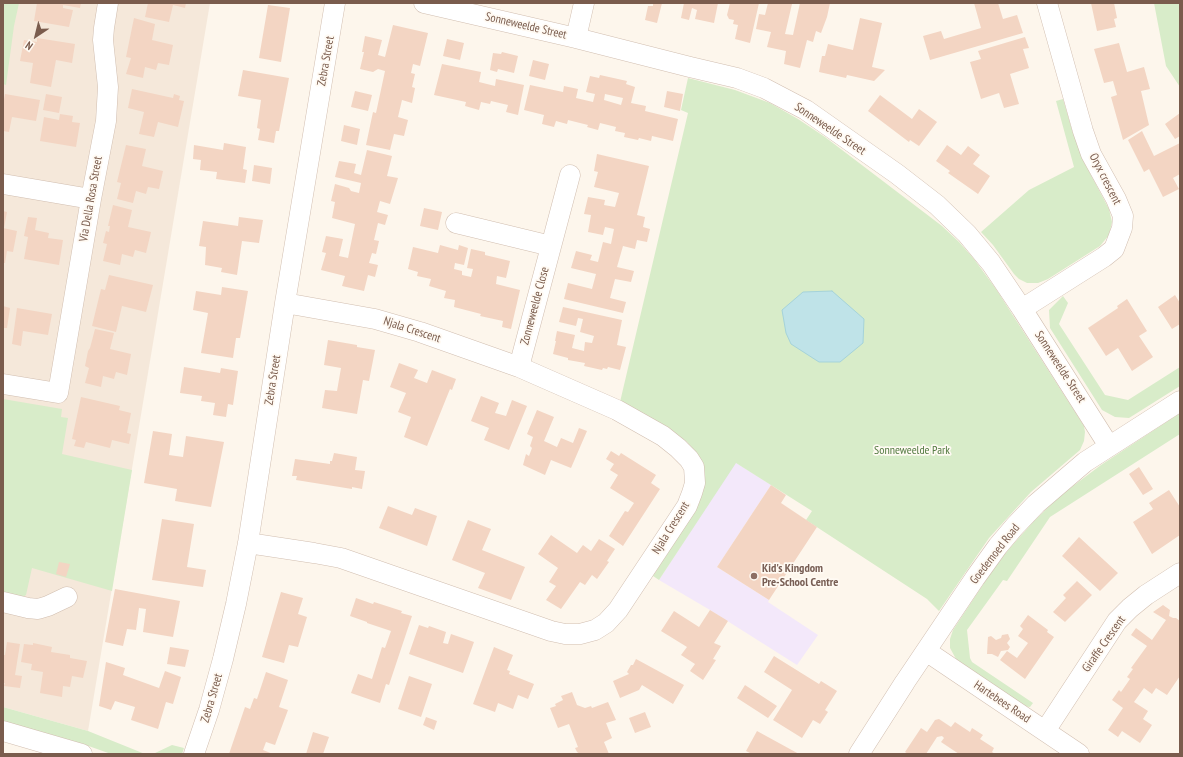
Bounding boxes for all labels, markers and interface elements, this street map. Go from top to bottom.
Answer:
street label: Sonneweelde Street [484,10,568,42]
north arrow [16,16,56,56]
street label: Zebra Street [315,35,337,87]
text: N [23,38,36,53]
street label: Sonneweelde Street [792,100,868,158]
street label: Oryx crescent [1086,151,1124,207]
street label: Via Della Rosa Street [76,155,106,243]
street label: Zonneweelde Close [518,265,552,347]
street label: Njala Crescent [382,314,442,346]
street label: Sonneweelde Street [1031,328,1089,406]
street label: Zebra Street [262,354,284,406]
park label: Sonneweelde Park [874,444,950,458]
street label: Njala Crescent [649,499,693,557]
street label: Goedemoed Road [967,521,1023,587]
place label: Kid's Kingdom Pre-School Centre [762,562,838,590]
marker: Kid's Kingdom Pre-School Centre [749,571,759,581]
street label: Giraffe Crescent [1079,613,1129,675]
street label: Zebra Street [198,672,226,724]
street label: Hartebees Road [971,678,1033,726]

